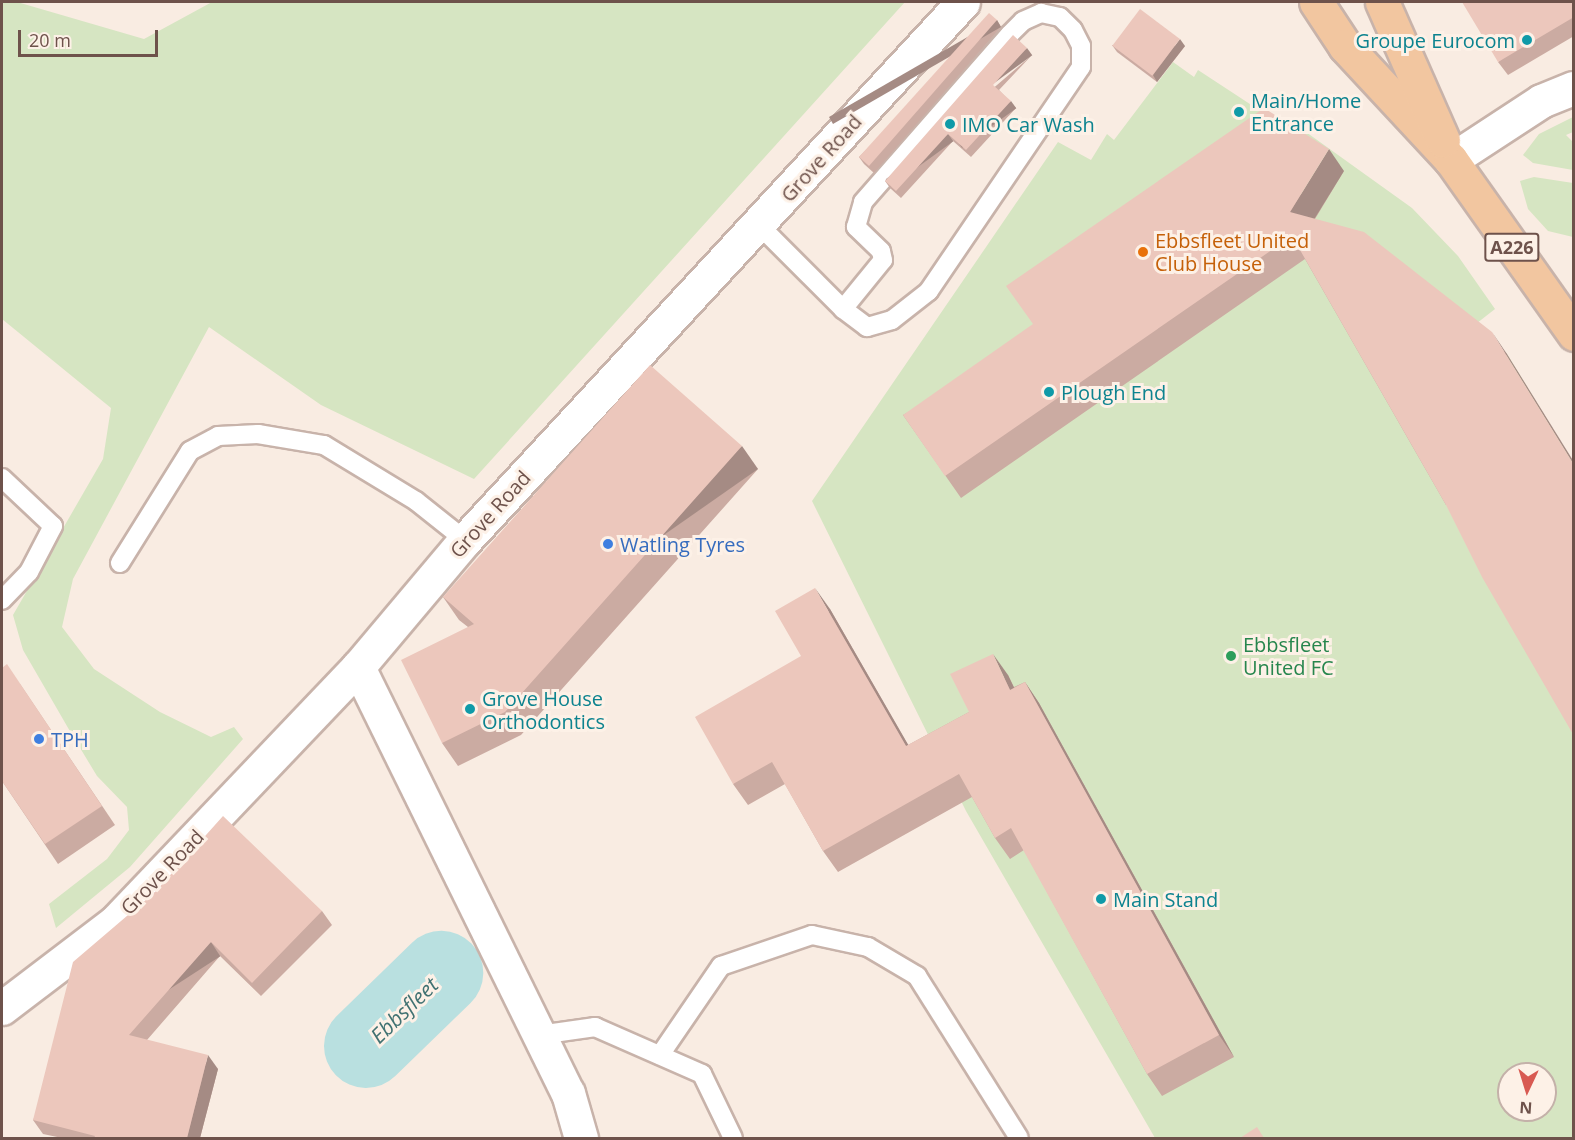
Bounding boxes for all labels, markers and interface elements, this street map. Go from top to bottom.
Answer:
scale bar [21,18,160,56]
text: 20 m [29,28,71,52]
place label: Groupe Eurocom [1356,28,1515,52]
marker: Groupe Eurocom [1520,33,1534,47]
place label: Main/Home Entrance [1251,88,1361,135]
marker: Main/Home Entrance [1232,105,1246,119]
street label: Grove Road [776,110,866,206]
place label: IMO Car Wash [962,112,1095,136]
marker: IMO Car Wash [943,117,957,131]
place label: Ebbsfleet United Club House [1155,228,1309,275]
road number: A226 [1484,232,1540,262]
marker: Ebbsfleet United Club House [1136,245,1150,259]
place label: Plough End [1061,380,1166,404]
marker: Plough End [1042,385,1056,399]
street label: Grove Road [445,466,535,562]
place label: Watling Tyres [620,532,745,556]
marker: Watling Tyres [601,537,615,551]
place label: Ebbsfleet United FC [1243,632,1334,679]
marker: Ebbsfleet United FC [1224,649,1238,663]
place label: Grove House Orthodontics [482,686,605,733]
marker: Grove House Orthodontics [463,702,477,716]
place label: TPH [51,727,89,751]
marker: TPH [32,732,46,746]
street label: Grove Road [116,825,208,919]
place label: Main Stand [1113,887,1218,911]
marker: Main Stand [1094,892,1108,906]
water label: Ebbsfleet [365,972,443,1048]
north arrow [1497,1062,1557,1122]
text: N [1519,1097,1533,1119]

